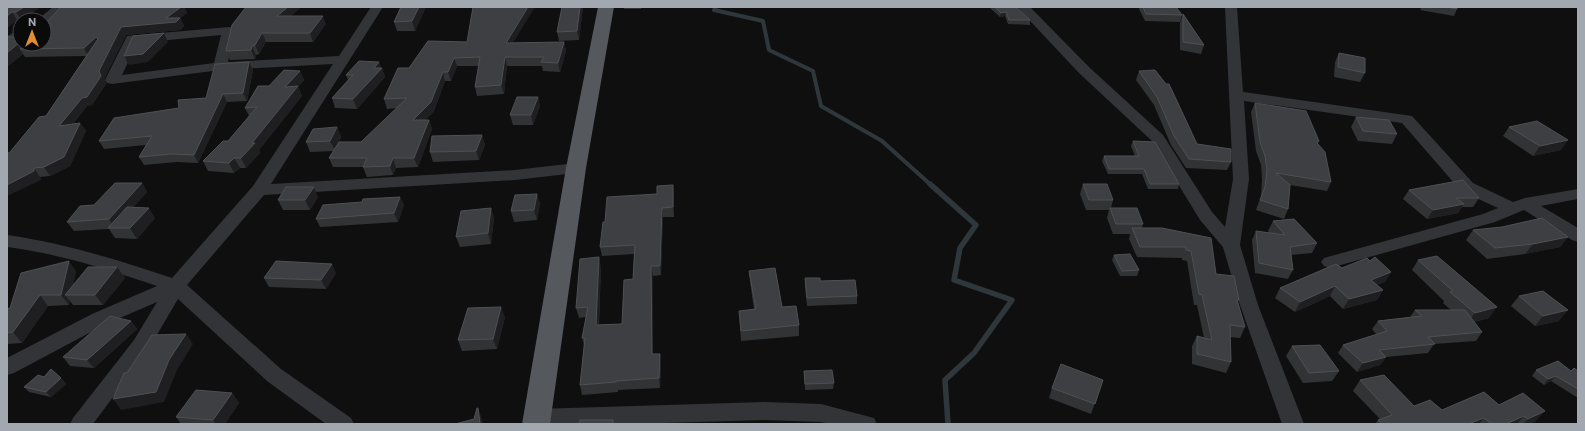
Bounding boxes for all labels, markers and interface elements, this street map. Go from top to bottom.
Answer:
north arrow [12,12,52,52]
text: N [28,15,36,28]

